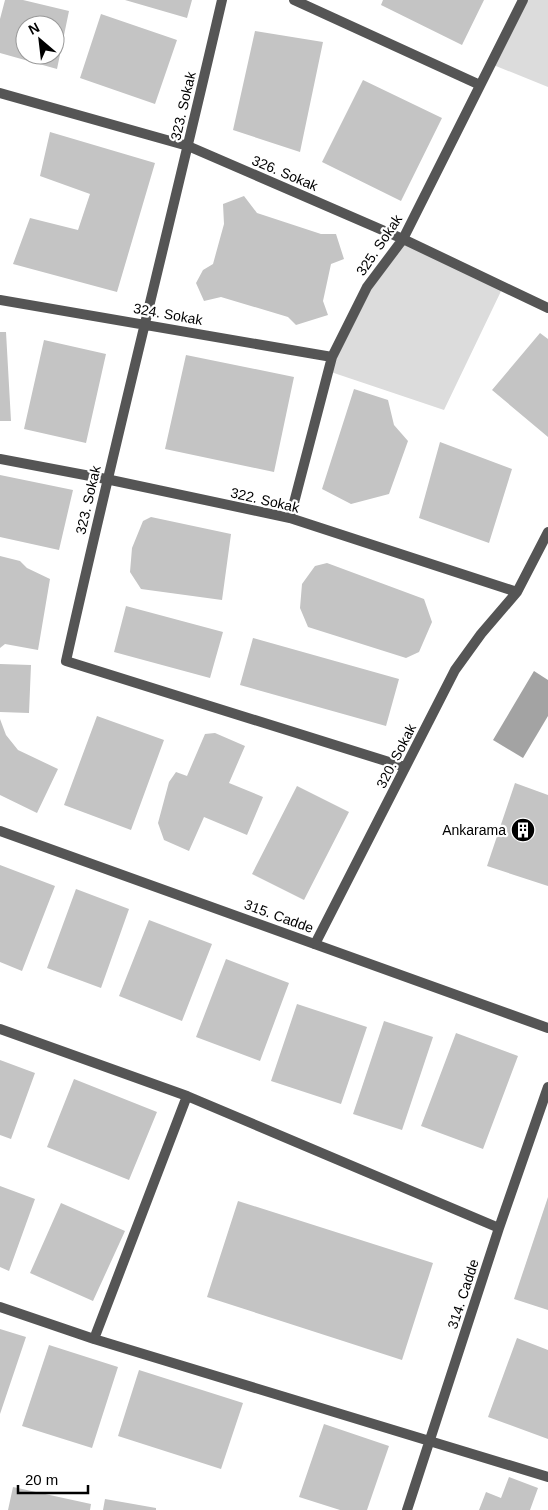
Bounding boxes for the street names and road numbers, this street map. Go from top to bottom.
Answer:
street label: 323. Sokak [167,69,199,142]
street label: 326. Sokak [250,152,321,194]
street label: 325. Sokak [353,211,406,279]
street label: 324. Sokak [132,300,205,328]
street label: 323. Sokak [72,463,104,536]
street label: 322. Sokak [229,484,302,516]
street label: 320. Sokak [373,720,419,791]
street label: 315. Cadde [242,896,316,936]
street label: 314. Cadde [444,1257,482,1331]

